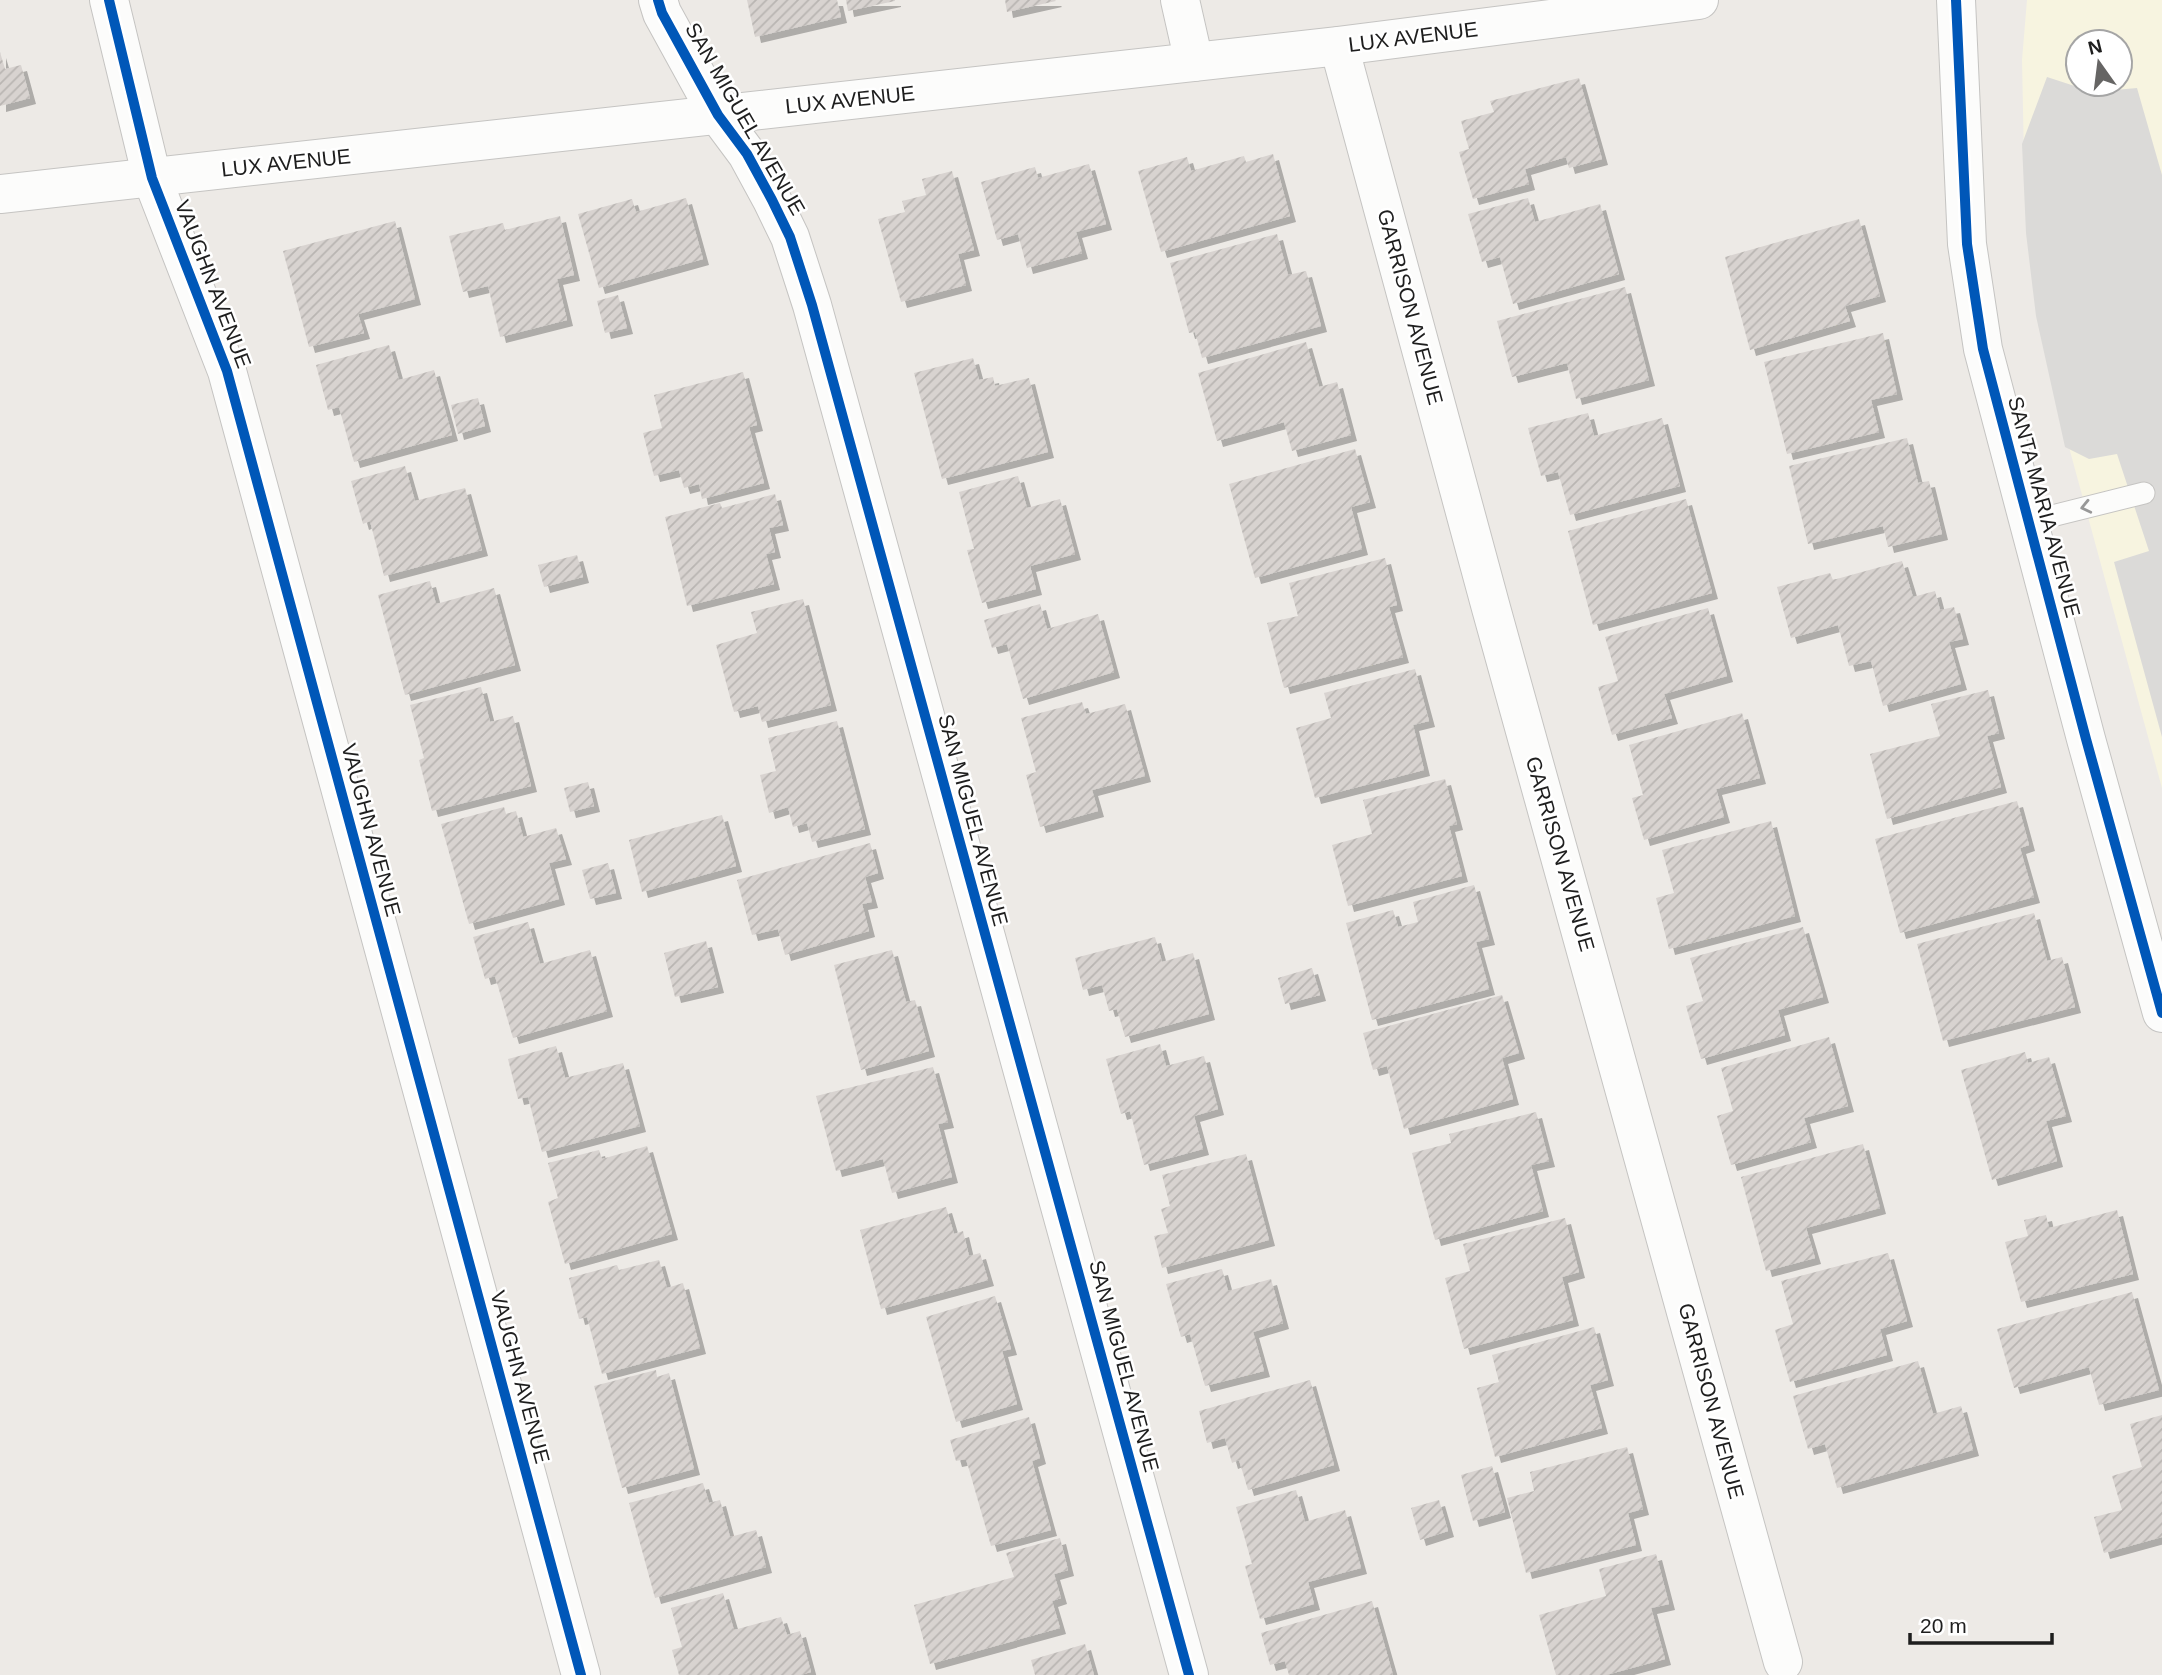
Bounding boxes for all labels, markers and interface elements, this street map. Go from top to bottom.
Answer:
street label: LUX AVENUE [1347,17,1479,56]
street label: SAN MIGUEL AVENUE [681,19,810,219]
north arrow [2064,28,2134,98]
text: N [2086,35,2104,59]
street label: LUX AVENUE [784,81,916,118]
street label: LUX AVENUE [220,144,352,181]
street label: VAUGHN AVENUE [171,197,256,371]
street label: GARRISON AVENUE [1373,207,1448,407]
street label: SANTA MARIA AVENUE [2004,394,2085,620]
one-way arrow [2080,498,2092,513]
street label: SAN MIGUEL AVENUE [934,711,1013,928]
street label: VAUGHN AVENUE [337,741,406,919]
street label: GARRISON AVENUE [1522,754,1599,954]
street label: SAN MIGUEL AVENUE [1085,1257,1164,1474]
street label: VAUGHN AVENUE [486,1288,555,1466]
street label: GARRISON AVENUE [1674,1301,1749,1501]
scale bar [1910,1602,2052,1646]
text: 20 m [1920,1614,1967,1637]

